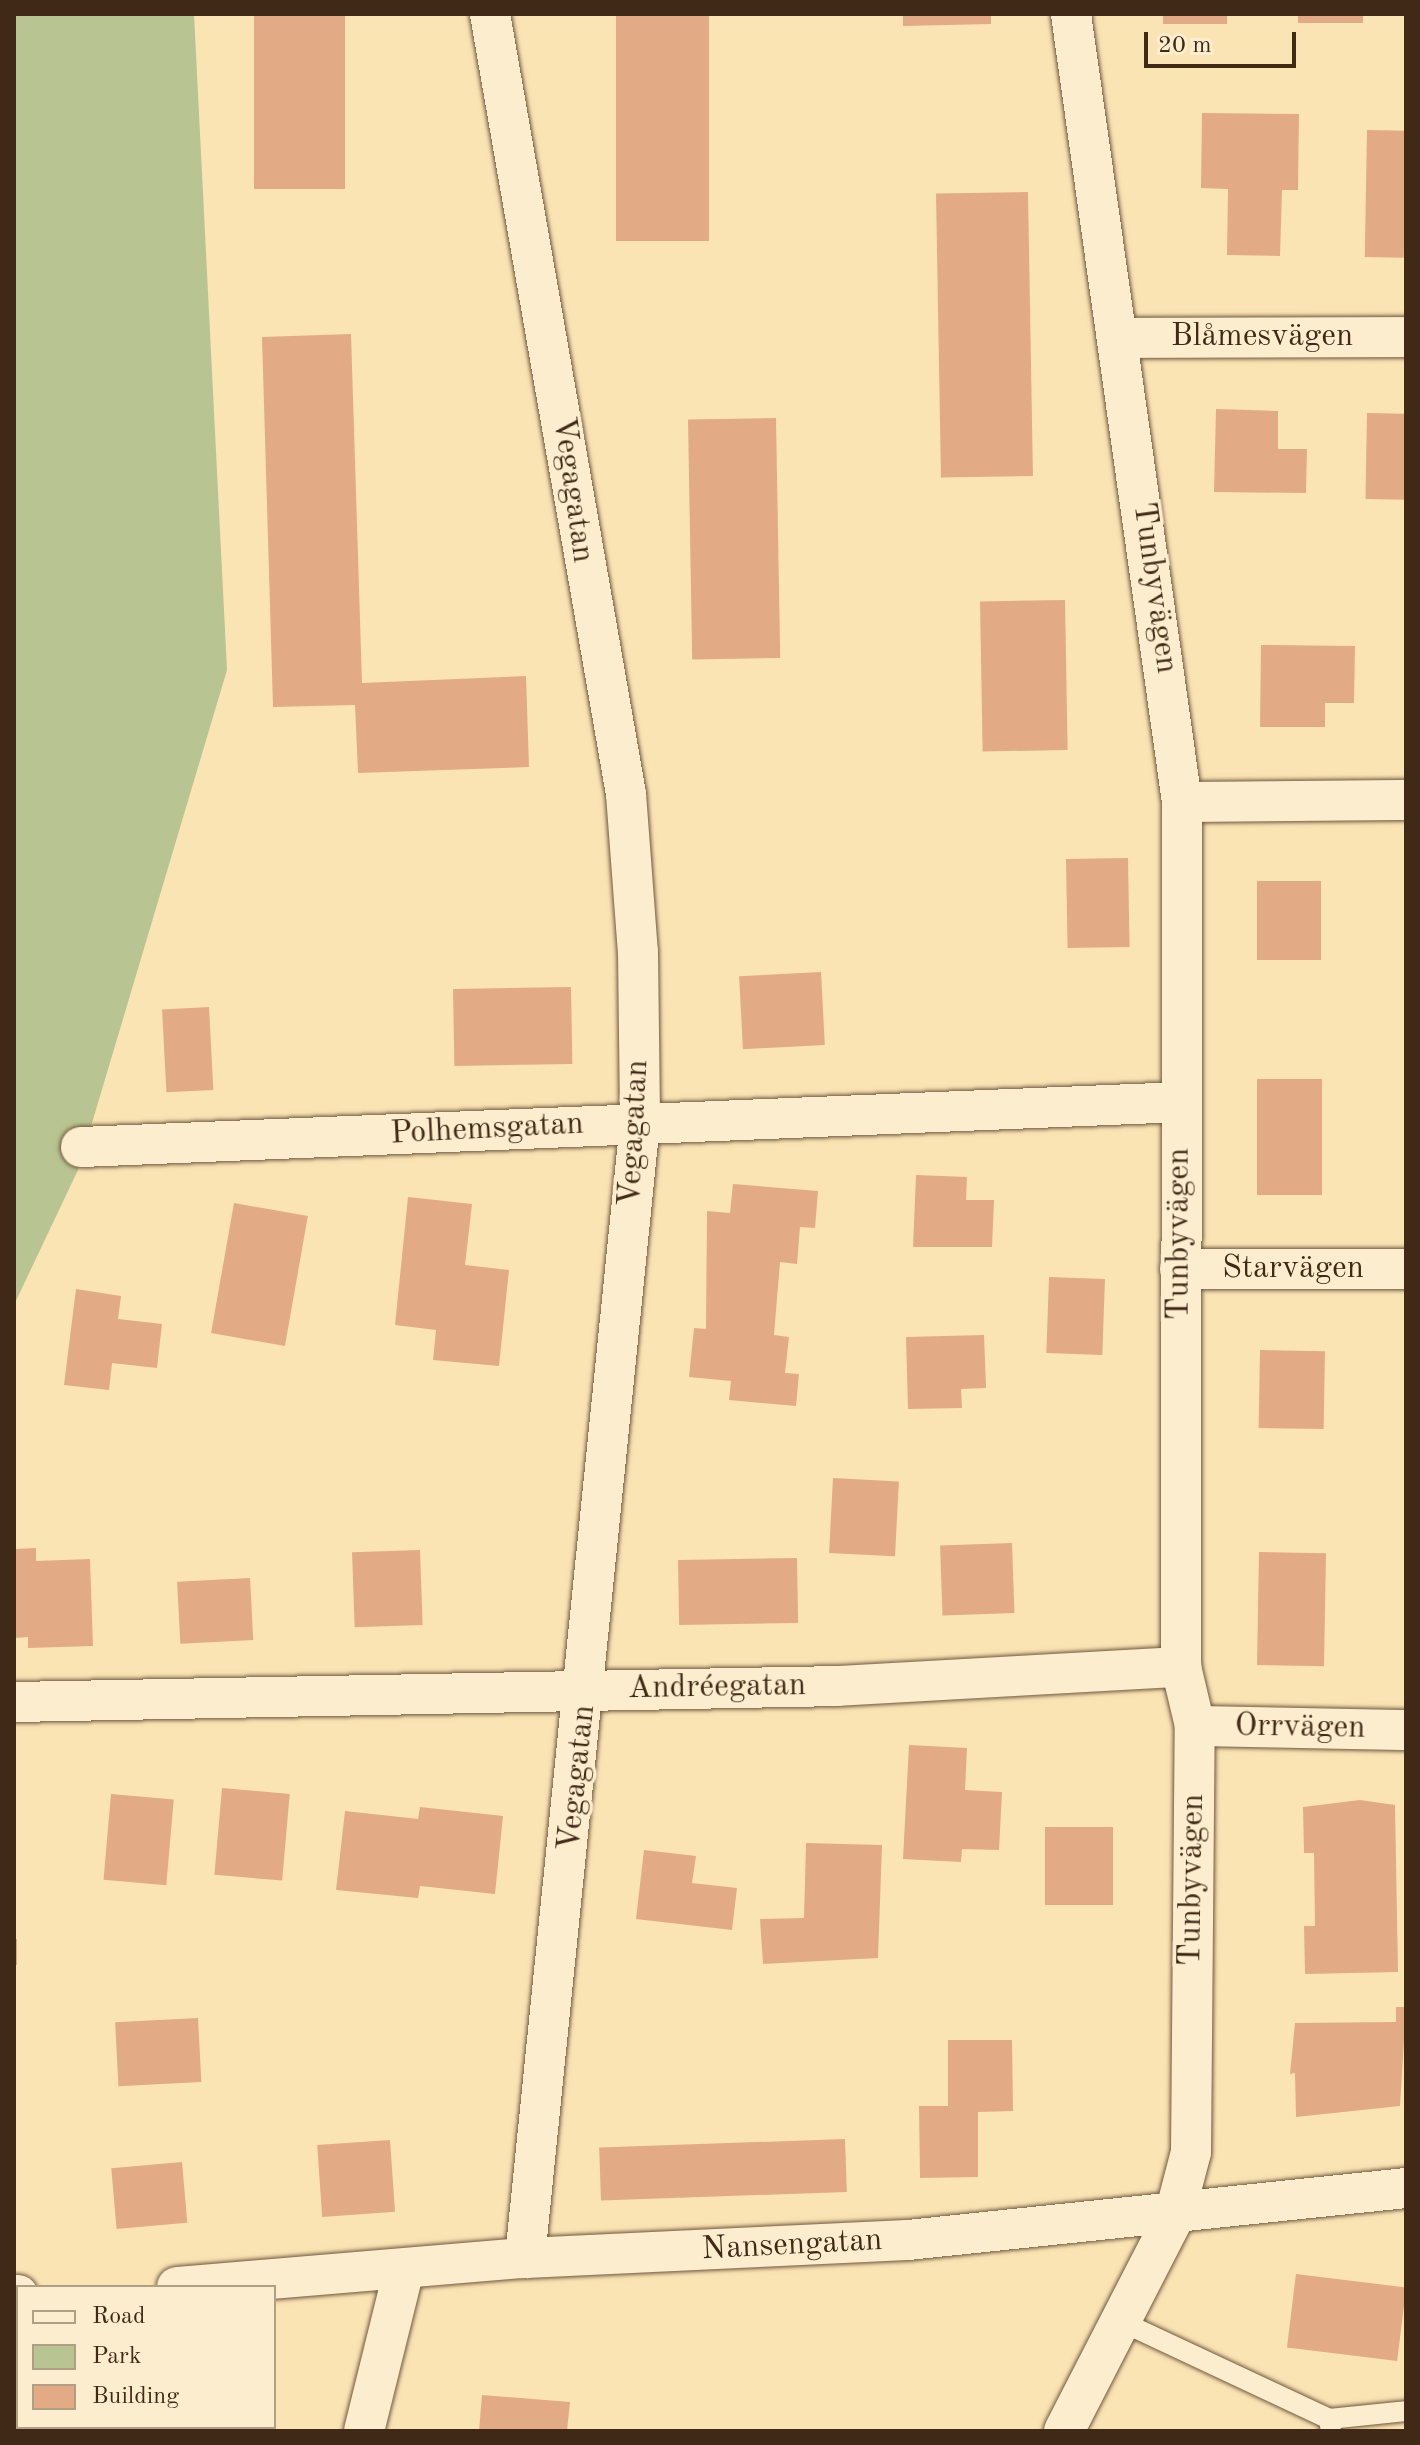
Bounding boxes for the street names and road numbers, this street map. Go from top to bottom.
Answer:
street label: Blåmesvägen [1171,318,1353,356]
street label: Vegagatan [543,415,601,565]
street label: Tunbyvägen [1123,500,1185,676]
street label: Vegagatan [612,1059,658,1207]
street label: Polhemsgatan [389,1106,585,1154]
street label: Tunbyvägen [1161,1148,1199,1320]
street label: Starvägen [1222,1250,1364,1288]
street label: Andréegatan [627,1667,807,1709]
street label: Vegagatan [551,1703,605,1853]
street label: Orrvägen [1234,1708,1366,1748]
street label: Tunbyvägen [1172,1793,1214,1967]
street label: Nansengatan [701,2222,883,2270]

